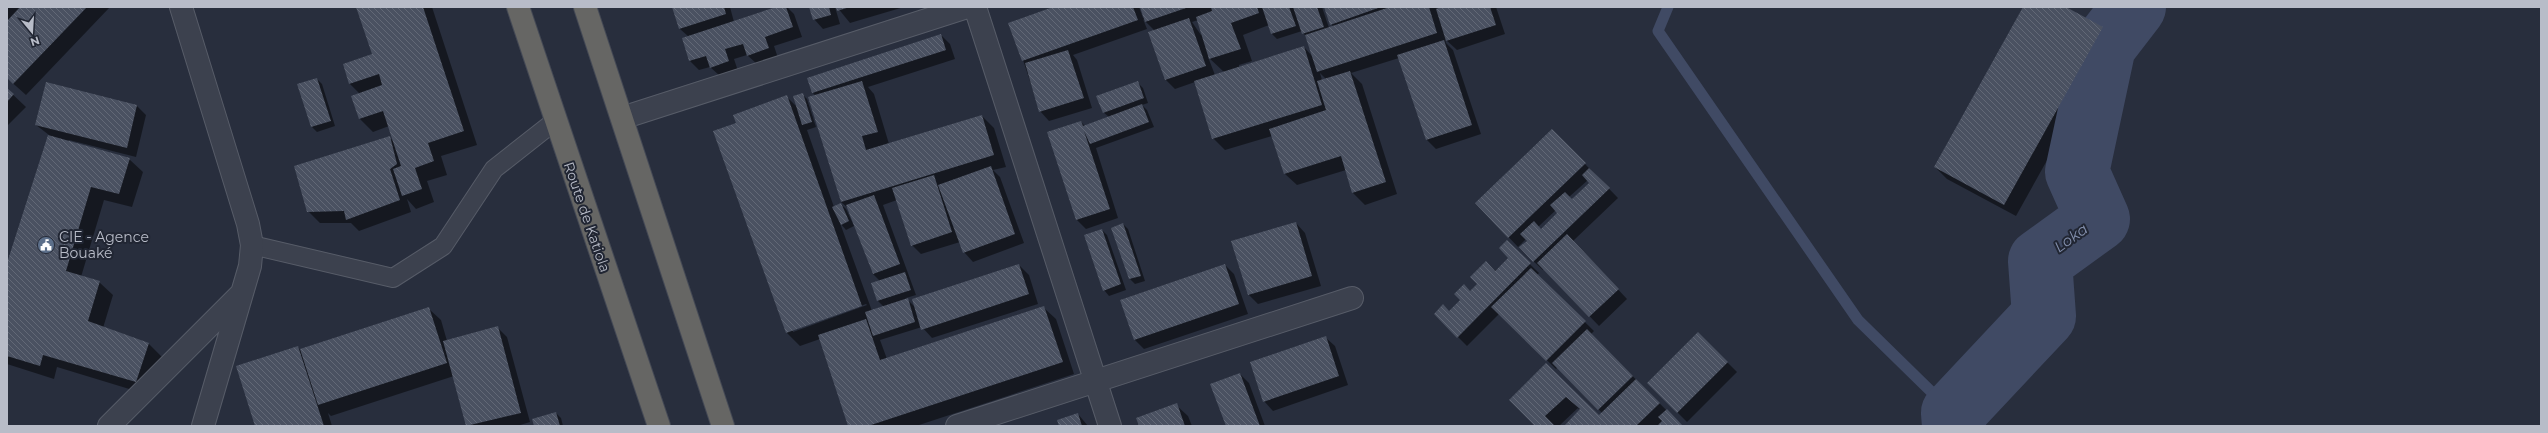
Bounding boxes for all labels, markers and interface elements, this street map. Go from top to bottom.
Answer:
north arrow [12,12,52,52]
text: N [29,33,41,50]
street label: Route de Katiola [560,159,614,275]
water label: Loka [2050,219,2091,256]
place label: CIE - Agence Bouaké [59,228,149,262]
public building icon: CIE - Agence Bouaké [36,235,56,255]

